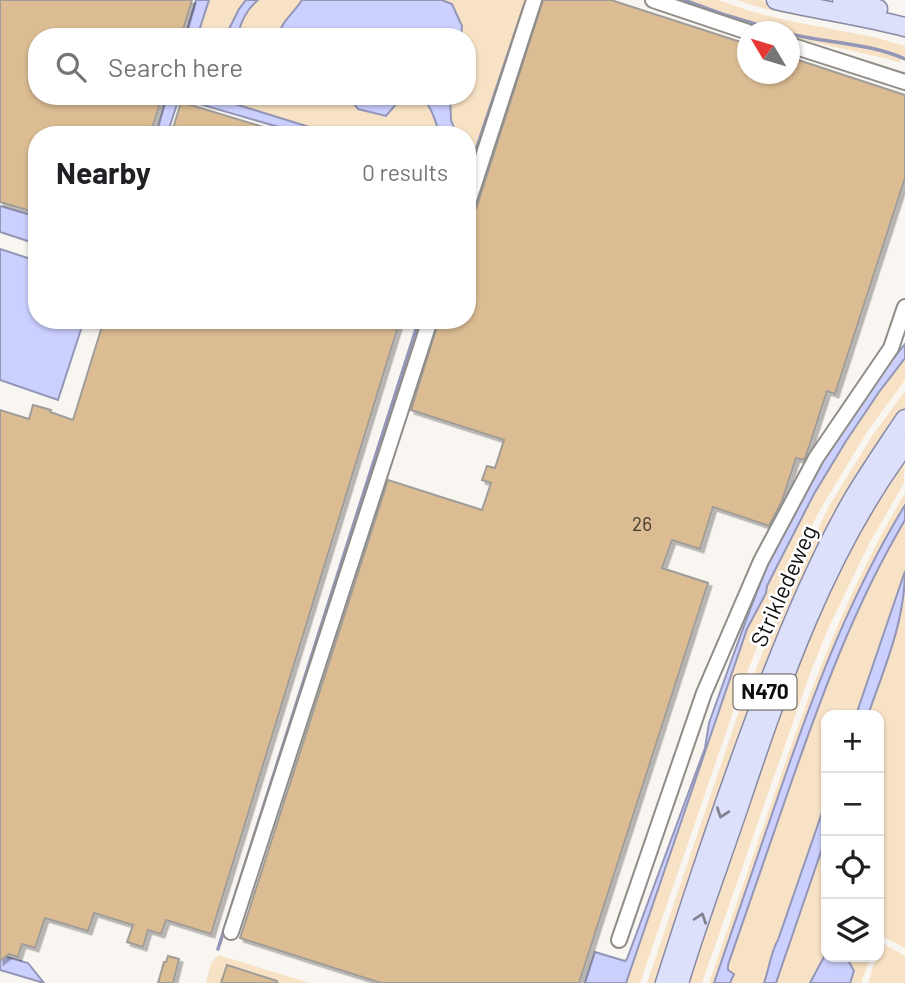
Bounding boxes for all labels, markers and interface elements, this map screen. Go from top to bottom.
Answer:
north arrow [737,21,800,84]
search box [28,28,476,105]
icon: search [52,48,90,86]
text: Search here [108,51,243,82]
text: Nearby [56,154,151,190]
text: 0 results [362,158,448,186]
house number: 26 [632,512,652,535]
street label: Strikledeweg [744,520,822,651]
road number: N470 [734,674,796,710]
map controls [821,710,884,962]
button: + [821,710,884,773]
button: − [821,773,884,836]
one-way arrow [716,806,730,818]
button: locate [821,836,884,899]
button: layers [821,899,884,962]
one-way arrow [693,913,707,925]

